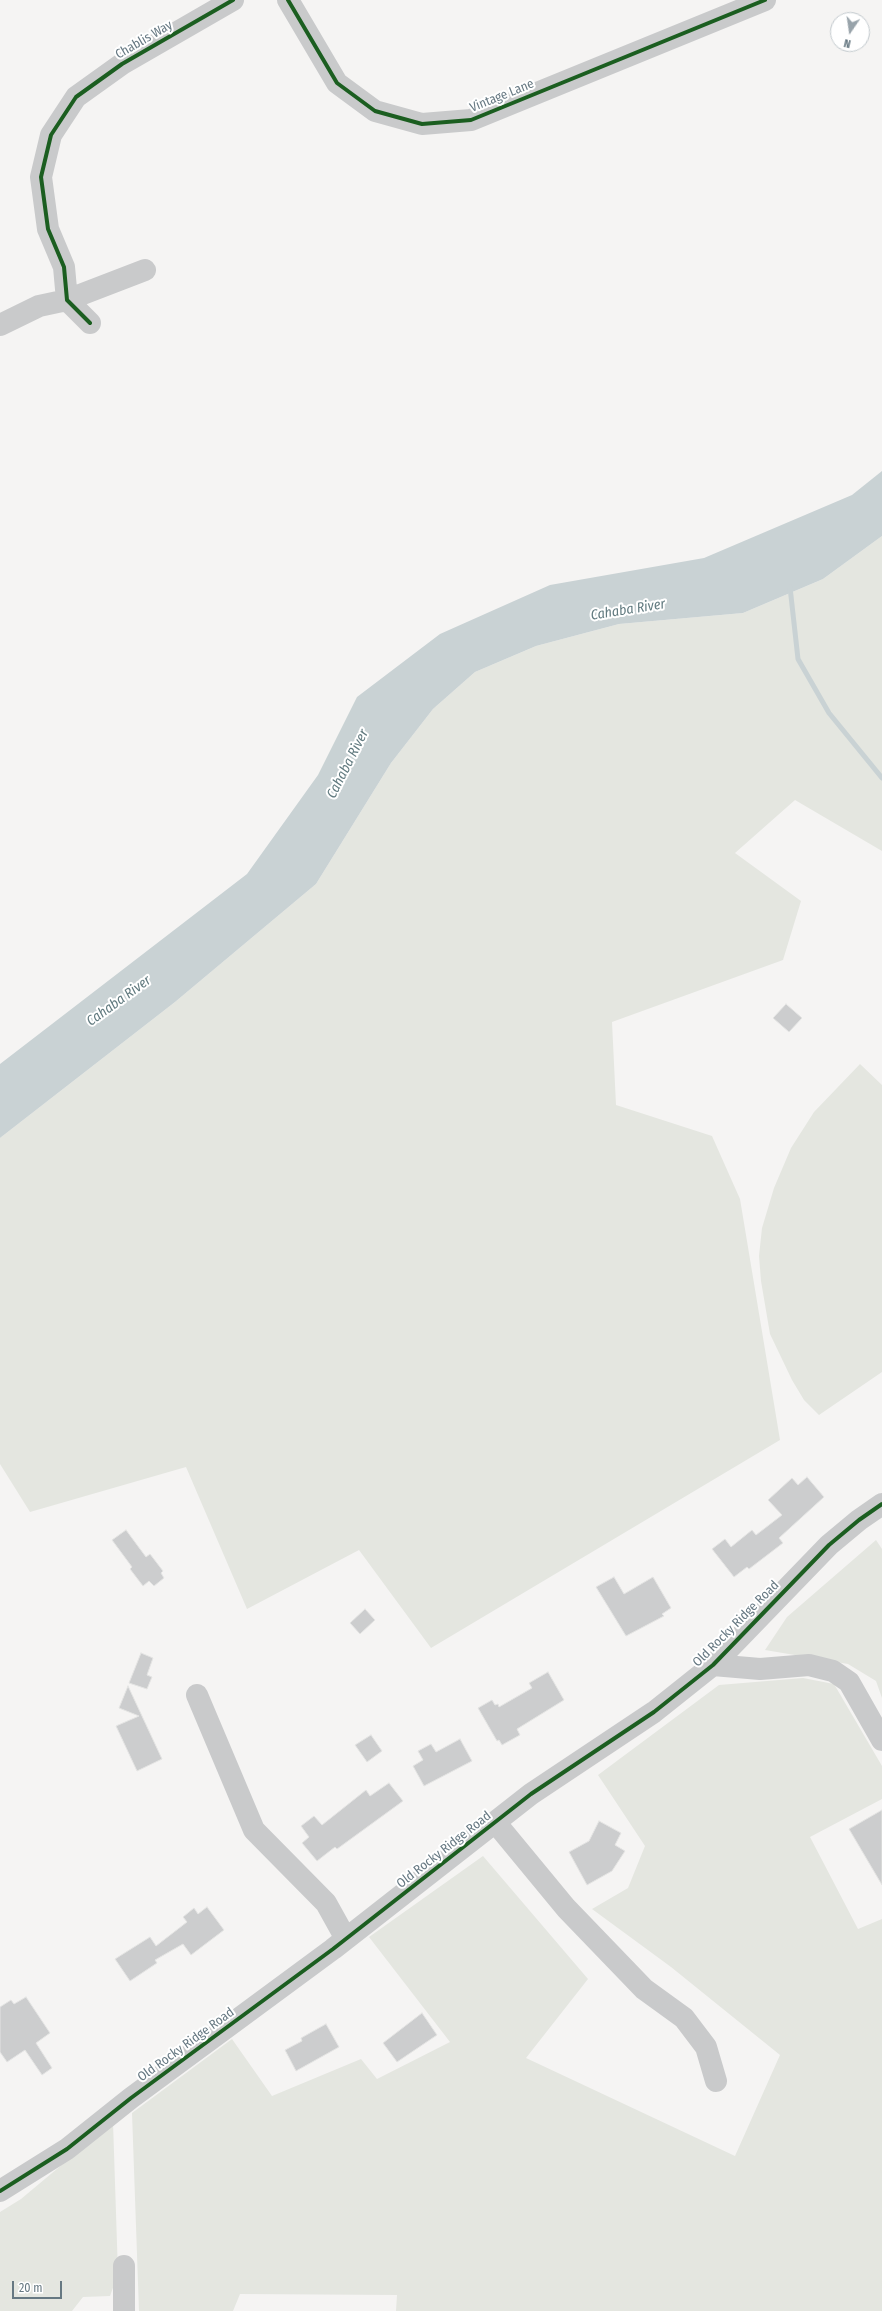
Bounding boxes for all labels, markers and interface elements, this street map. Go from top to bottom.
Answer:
north arrow [830,12,870,52]
street label: Chablis Way [113,17,175,63]
text: N [843,36,852,50]
street label: Vintage Lane [468,76,536,116]
water label: Cahaba River [590,596,666,624]
water label: Cahaba River [323,727,373,801]
water label: Cahaba River [84,972,154,1030]
street label: Old Rocky Ridge Road [690,1578,782,1670]
street label: Old Rocky Ridge Road [394,1808,494,1892]
street label: Old Rocky Ridge Road [135,2005,237,2085]
scale bar [14,2273,64,2299]
text: 20 m [19,2281,43,2295]

